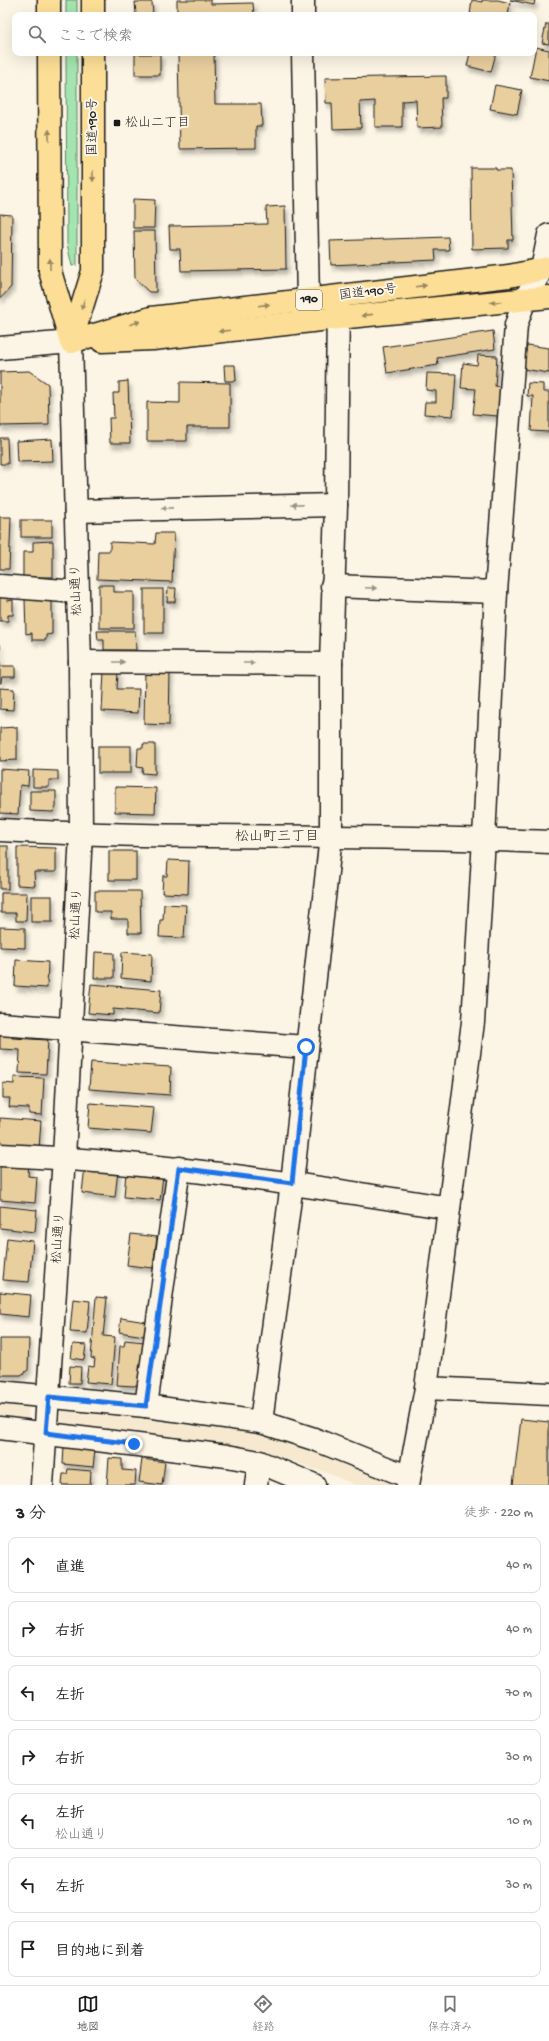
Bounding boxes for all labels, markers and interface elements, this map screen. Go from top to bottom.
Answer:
search box [12,12,537,56]
icon: search [26,23,48,45]
text: ここで検索 [58,28,133,46]
street label: 国道190号 [85,98,101,156]
place label: 松山二丁目 [125,116,190,131]
marker: 松山二丁目 [112,118,122,128]
one-way arrow [46,128,52,141]
one-way arrow [90,170,96,183]
one-way arrow [47,258,53,271]
street label: 国道190号 [338,281,398,304]
one-way arrow [415,283,427,289]
road number: 190 [296,290,322,310]
one-way arrow [80,299,86,311]
one-way arrow [490,299,502,305]
one-way arrow [258,302,270,308]
one-way arrow [361,312,373,318]
one-way arrow [130,320,142,326]
one-way arrow [218,328,230,334]
one-way arrow [291,502,303,509]
one-way arrow [161,505,173,512]
street label: 松山通り [68,564,85,616]
one-way arrow [365,584,377,591]
one-way arrow [113,659,126,665]
one-way arrow [243,660,256,666]
district label: 松山町三丁目 [235,829,319,846]
street label: 松山通り [67,888,86,940]
route start [297,1038,315,1056]
street label: 松山通り [49,1211,68,1264]
route end [125,1435,143,1453]
text: 3 分 [16,1505,46,1525]
text: 徒歩 · 220 m [464,1506,533,1521]
icon: ahead [17,1554,39,1576]
text: 40 m [506,1558,532,1573]
text: 直進 [55,1559,85,1577]
icon: right [17,1618,39,1640]
text: 40 m [506,1622,532,1637]
text: 右折 [55,1623,85,1641]
icon: left [17,1682,39,1704]
text: 70 m [506,1686,532,1701]
text: 左折 [55,1687,85,1705]
icon: right [17,1746,39,1768]
text: 30 m [506,1750,532,1765]
text: 右折 [55,1751,85,1769]
text: 左折 [55,1805,85,1823]
icon: left [17,1810,39,1832]
text: 10 m [507,1814,532,1829]
text: 松山通り [55,1828,107,1843]
icon: left [17,1874,39,1896]
text: 30 m [506,1878,532,1893]
text: 左折 [55,1879,85,1897]
icon: arrive [17,1938,39,1960]
text: 目的地に到着 [55,1943,145,1961]
tab: 地図 [77,1993,99,2034]
tab: 経路 [252,1993,274,2034]
tab: 保存済み [428,1993,472,2034]

